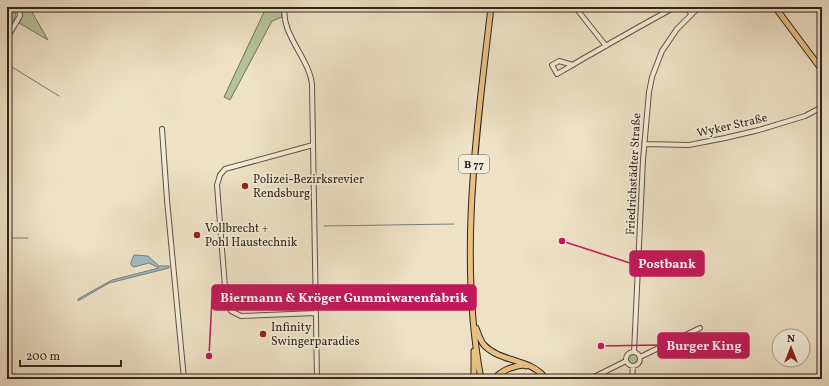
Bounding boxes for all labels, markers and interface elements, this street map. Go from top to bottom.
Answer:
street label: Wyker Straße [695,110,770,142]
street label: Friedrichstädter Straße [623,112,645,236]
road number: B 77 [459,155,489,173]
place label: Polizei-Bezirksrevier Rendsburg [253,172,364,202]
marker: Polizei-Bezirksrevier Rendsburg [240,181,250,191]
place label: Vollbrecht + Pohl Haustechnik [205,221,298,251]
marker: Vollbrecht + Pohl Haustechnik [192,230,202,240]
callout: Postbank [630,251,704,276]
text: Postbank [638,256,696,274]
callout: Biermann & Kröger Gummiwarenfabrik [212,285,476,310]
text: Biermann & Kröger Gummiwarenfabrik [220,290,468,308]
place label: Infinity Swingerparadies [271,320,360,350]
north arrow [771,328,811,368]
marker: Infinity Swingerparadies [258,329,268,339]
text: N [787,332,795,347]
callout: Burger King [658,333,749,358]
text: Burger King [666,338,742,356]
scale bar [20,342,121,368]
text: 200 m [26,349,60,365]

